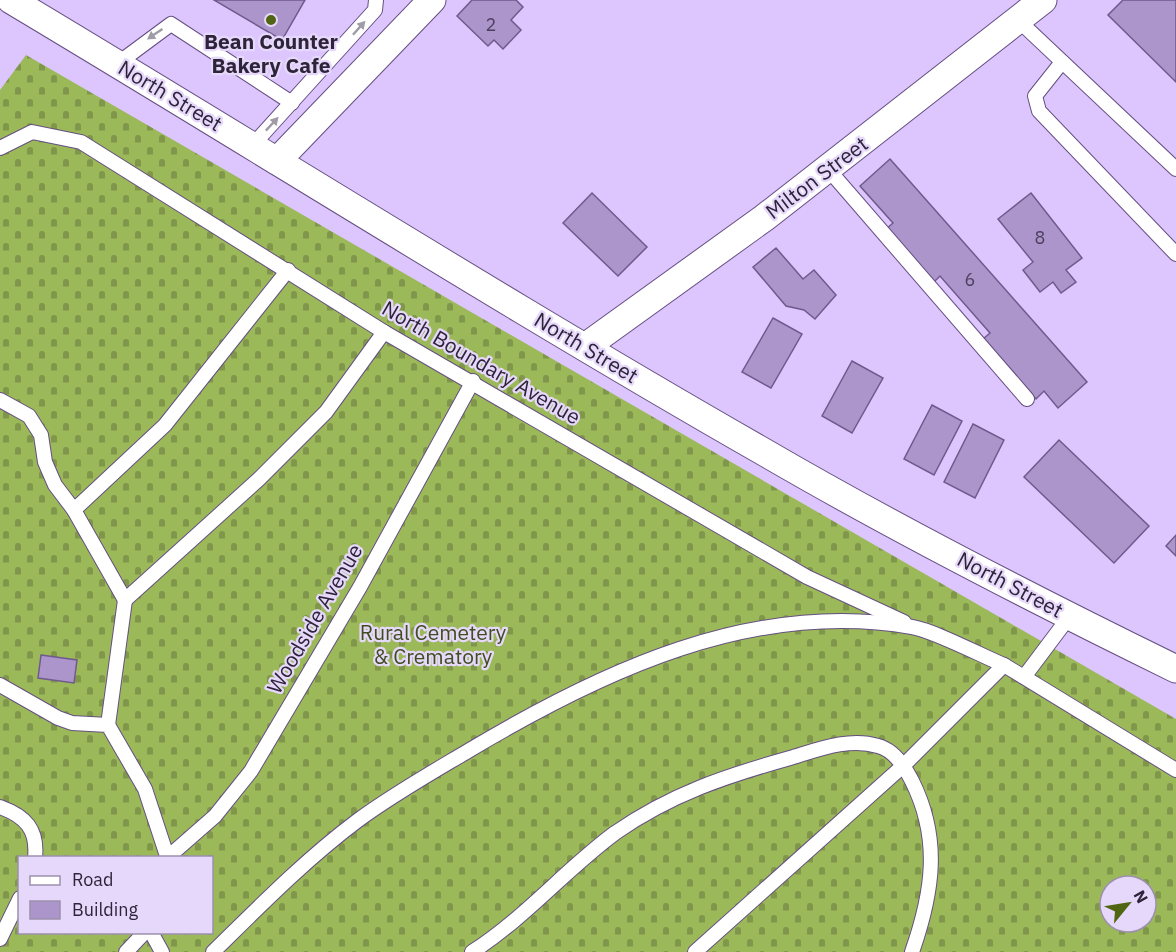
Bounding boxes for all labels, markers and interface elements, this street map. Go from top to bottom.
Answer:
marker: Bean Counter Bakery Cafe [264,13,278,27]
house number: 2 [486,13,496,36]
one-way arrow [352,21,365,36]
place label: Bean Counter Bakery Cafe [204,27,339,79]
one-way arrow [147,29,163,40]
street label: North Street [113,53,228,137]
one-way arrow [265,117,279,132]
street label: Milton Street [759,129,873,225]
house number: 8 [1035,226,1045,249]
house number: 6 [965,268,975,291]
street label: North Boundary Avenue [377,294,586,430]
street label: North Street [529,305,644,389]
street label: Woodside Avenue [260,539,368,698]
street label: North Street [953,544,1068,624]
park label: Rural Cemetery & Crematory [360,618,507,670]
legend [18,856,213,934]
text: Road [72,868,113,891]
north arrow [1098,874,1158,934]
text: N [1129,886,1153,907]
text: Building [72,898,139,921]

